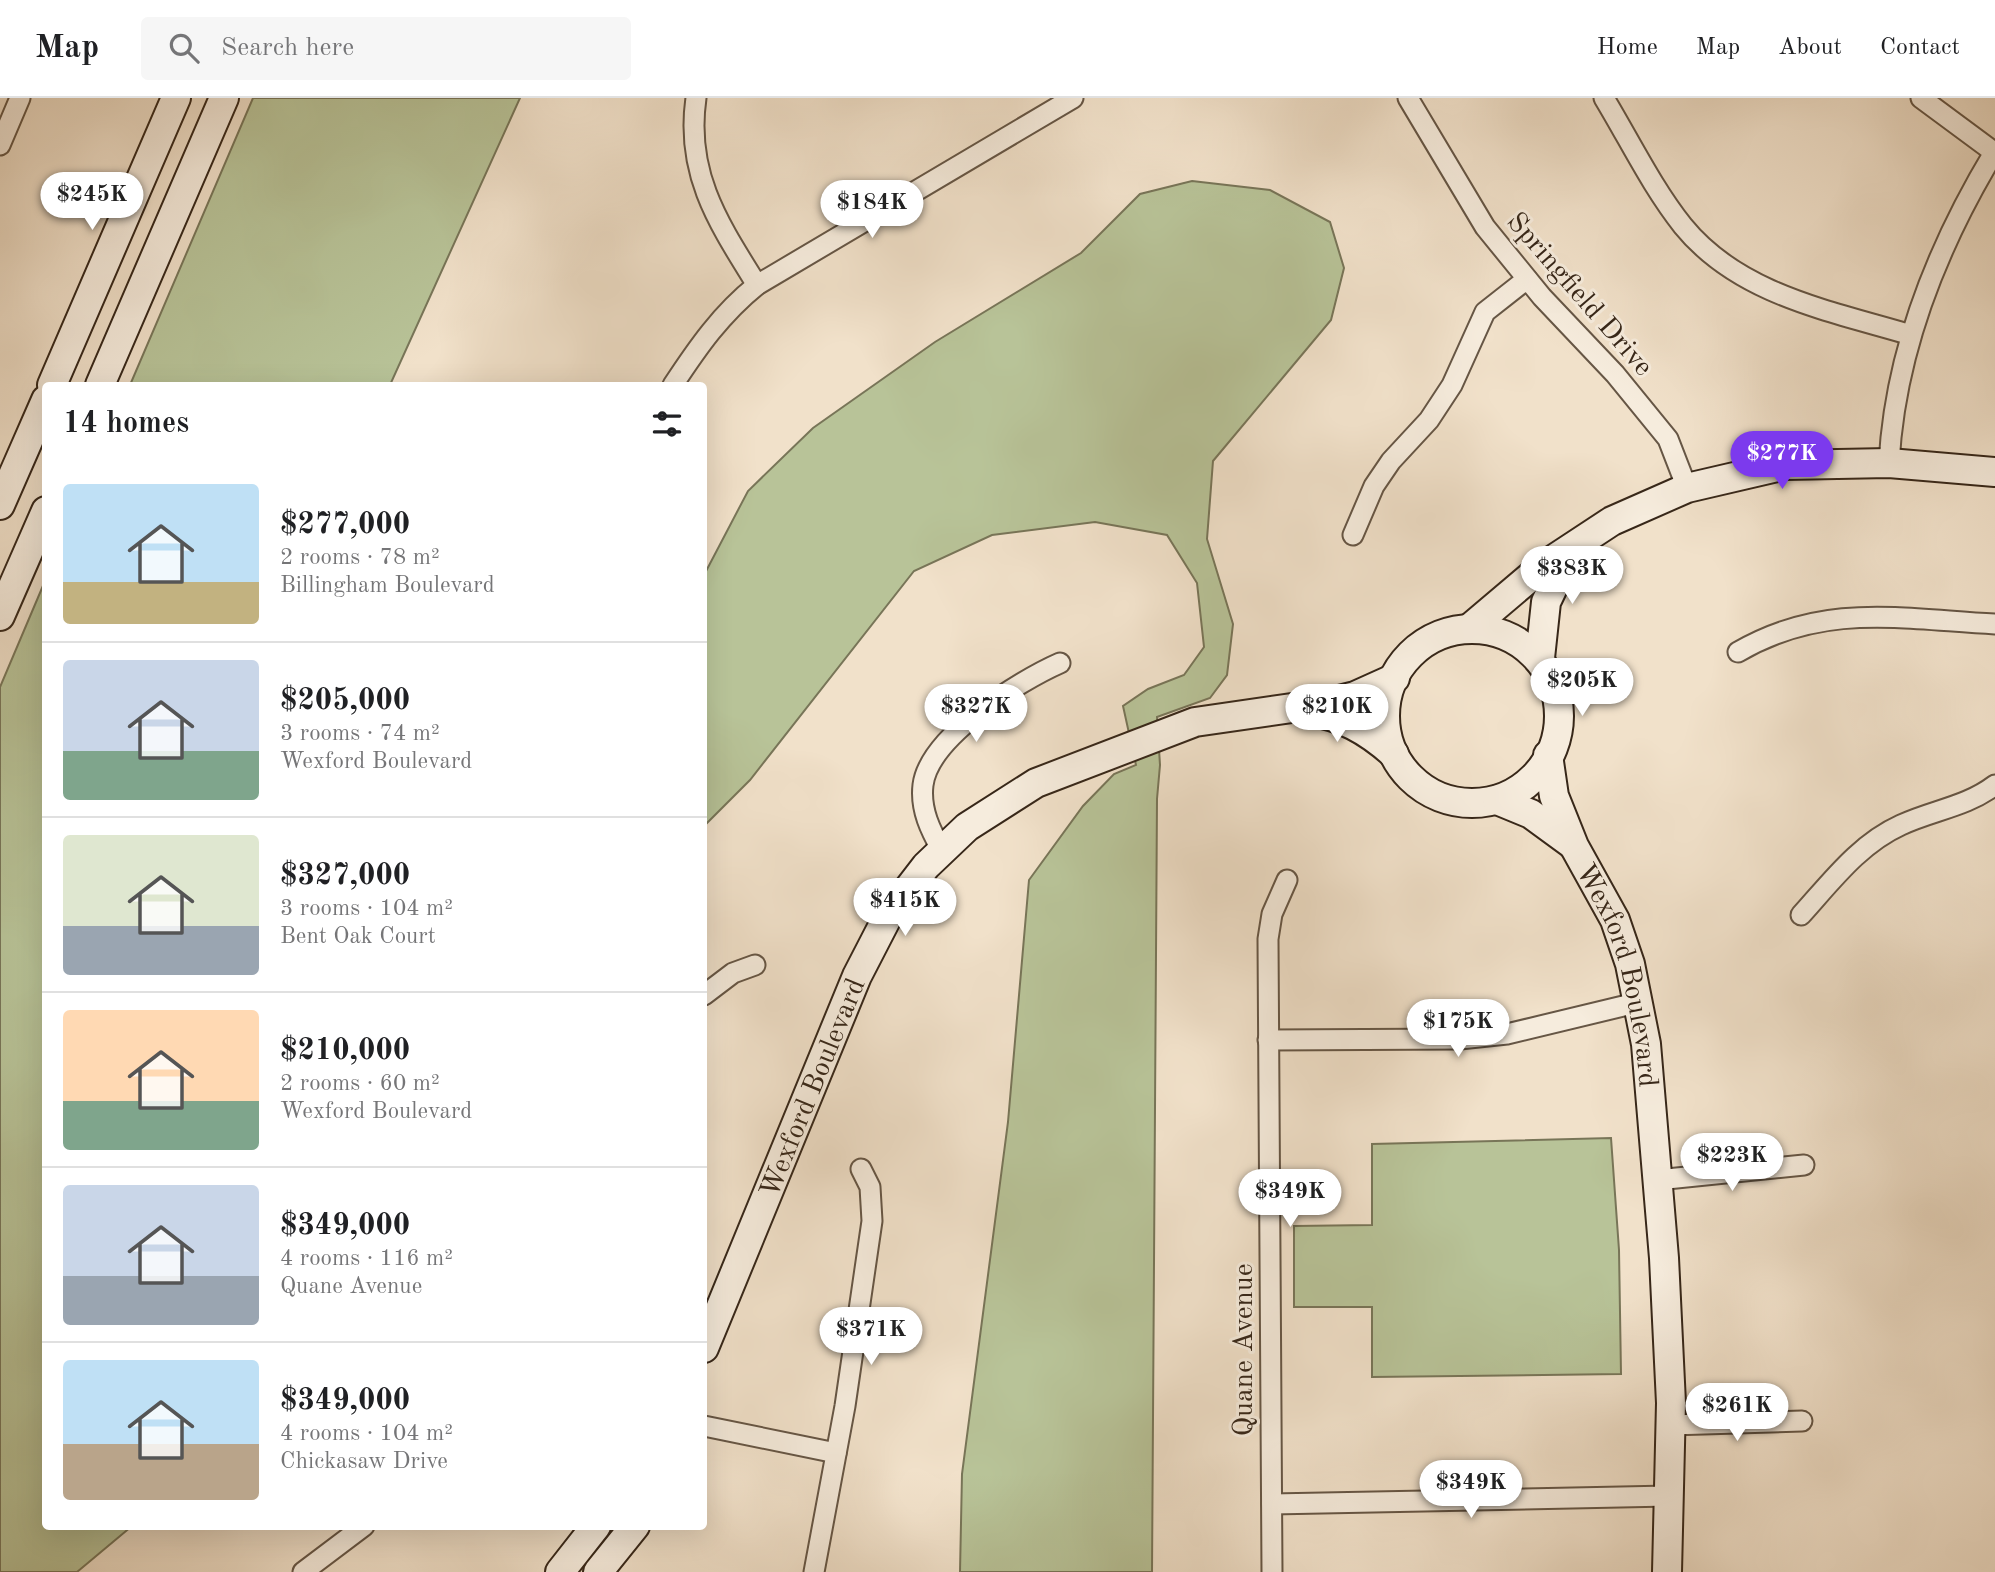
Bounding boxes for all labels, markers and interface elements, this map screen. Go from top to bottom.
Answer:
search box [141,17,631,80]
icon: search [165,29,203,67]
text: Map [35,32,99,65]
text: Search here [221,35,354,61]
text: Home [1597,36,1658,60]
text: Map [1696,36,1740,60]
text: About [1778,36,1842,60]
text: Contact [1880,36,1960,60]
pin: $245K [43,172,141,232]
pin: $184K [823,180,921,240]
text: $245K [56,183,128,206]
text: $184K [836,191,908,214]
street label: Springfield Drive [1501,208,1657,382]
icon: filters [648,405,686,443]
text: 14 homes [63,409,189,439]
pin: $277K [1733,432,1831,491]
text: $277K [1746,442,1818,465]
text: $277,000 [280,510,410,540]
icon: home [119,512,203,596]
text: 2 rooms · 78 m² [280,546,440,569]
pin: $383K [1523,546,1621,606]
text: $383K [1536,557,1608,580]
text: Billingham Boulevard [280,574,495,597]
pin: $205K [1533,658,1631,718]
text: $205K [1546,669,1618,692]
pin: $327K [927,684,1025,744]
pin: $210K [1288,684,1386,744]
text: $205,000 [280,686,410,716]
icon: home [119,688,203,772]
text: $327K [940,695,1012,718]
text: $210K [1301,695,1373,718]
text: 3 rooms · 74 m² [280,722,440,745]
text: Wexford Boulevard [280,750,472,773]
street label: Wexford Boulevard [1570,860,1661,1088]
text: $327,000 [280,861,410,891]
icon: home [119,863,203,947]
pin: $415K [856,878,954,938]
text: $415K [869,889,941,912]
text: 3 rooms · 104 m² [280,897,453,920]
text: Bent Oak Court [280,925,436,948]
street label: Wexford Boulevard [757,975,872,1202]
pin: $175K [1409,1000,1507,1059]
text: $175K [1422,1010,1494,1033]
text: $210,000 [280,1036,410,1066]
icon: home [119,1038,203,1122]
text: 2 rooms · 60 m² [280,1072,440,1095]
text: Wexford Boulevard [280,1100,472,1123]
pin: $223K [1683,1134,1781,1193]
text: $223K [1696,1144,1768,1167]
pin: $349K [1241,1170,1339,1229]
text: $349K [1254,1180,1326,1203]
text: $349,000 [280,1211,410,1241]
icon: home [119,1213,203,1297]
text: 4 rooms · 116 m² [280,1247,453,1270]
street label: Quane Avenue [1231,1263,1259,1437]
text: Quane Avenue [280,1275,422,1298]
pin: $371K [822,1308,920,1367]
text: $371K [835,1318,907,1341]
pin: $261K [1688,1384,1786,1443]
text: $349,000 [280,1386,410,1416]
icon: home [119,1388,203,1472]
text: $261K [1701,1394,1773,1417]
text: 4 rooms · 104 m² [280,1422,453,1445]
text: Chickasaw Drive [280,1450,448,1473]
pin: $349K [1422,1460,1520,1520]
text: $349K [1435,1471,1507,1494]

